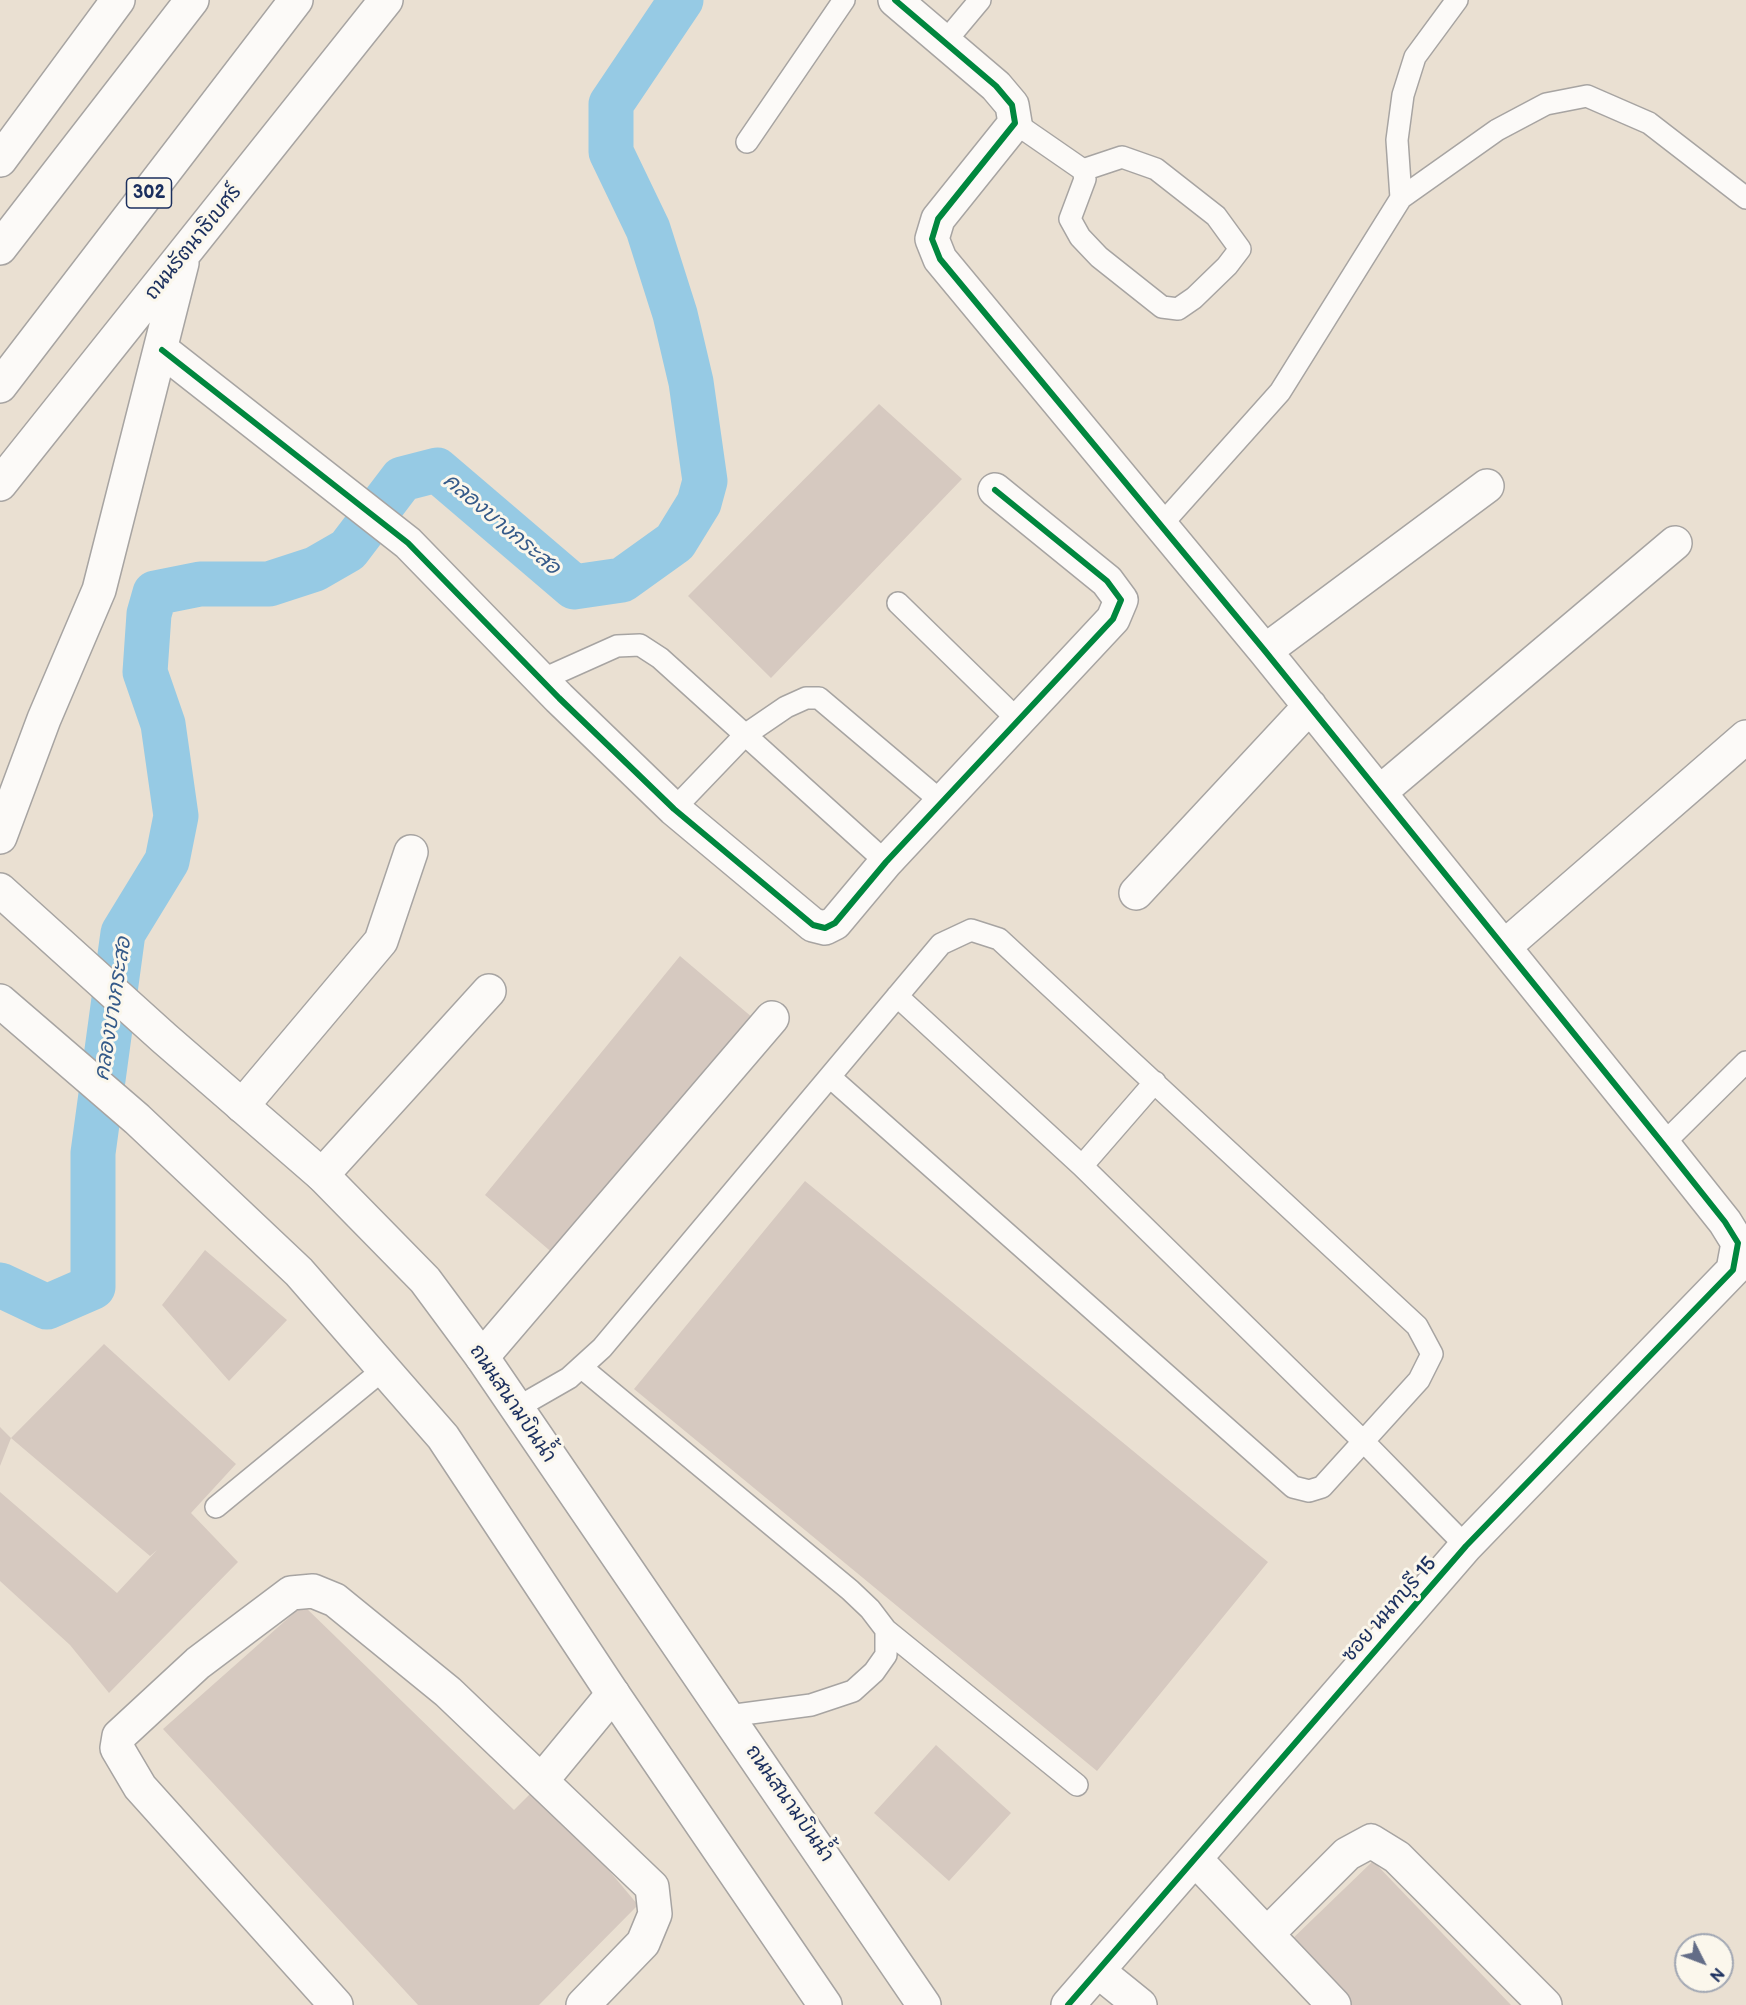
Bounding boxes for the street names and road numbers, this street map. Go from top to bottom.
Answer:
road number: 302 [126,178,172,208]
street label: ถนนรัตนาธิเบศร์ [141,181,247,305]
street label: ถนนสนามบินน้ำ [464,1340,560,1468]
street label: ซอย นนทบุรี 15 [1338,1552,1442,1668]
street label: ถนนสนามบินน้ำ [740,1741,838,1867]

